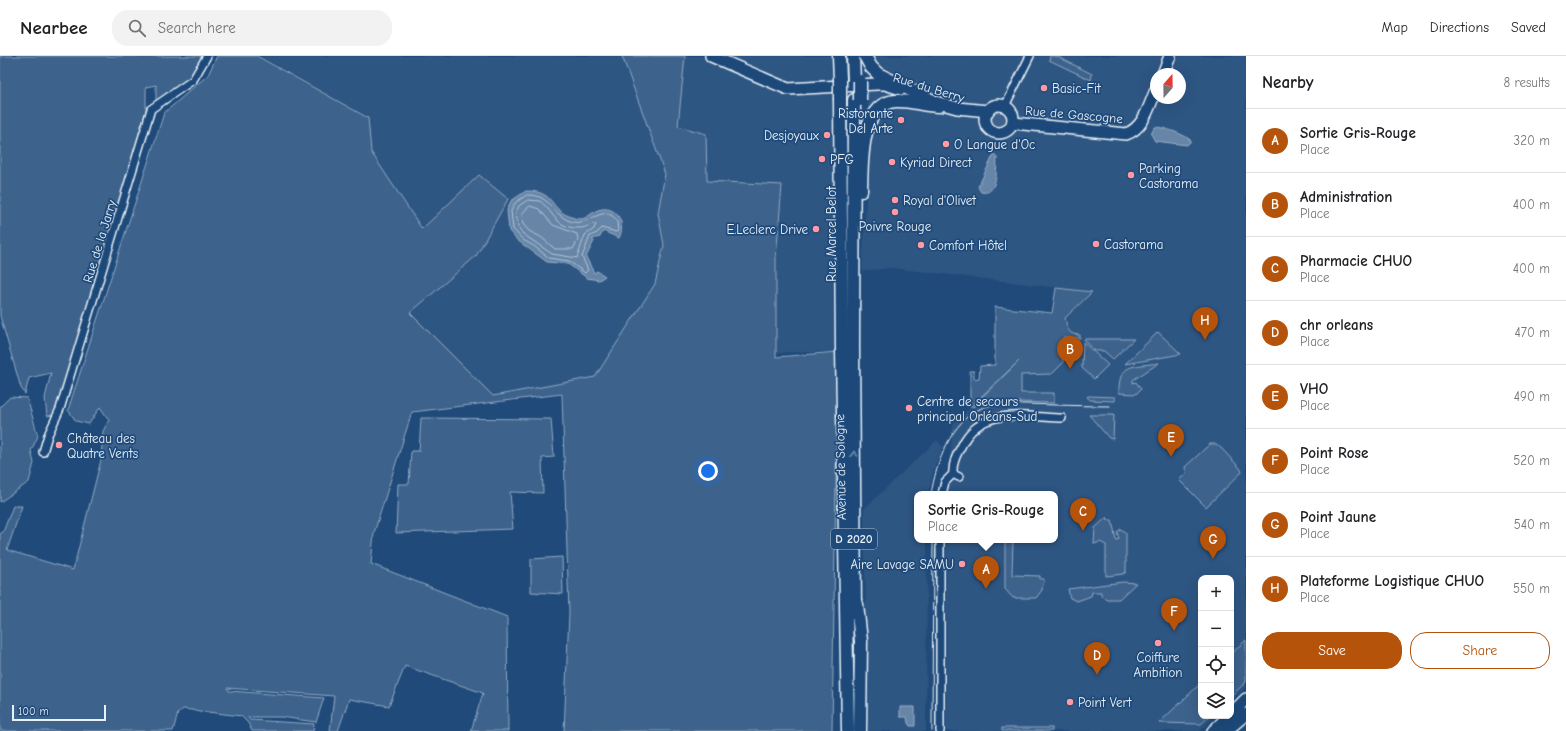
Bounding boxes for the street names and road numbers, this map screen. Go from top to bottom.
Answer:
street label: Rue du Berry [891,70,967,105]
street label: Rue de Gascogne [1024,103,1124,126]
street label: Rue Marcel Belot [824,185,839,282]
street label: Rue de la Jarry [80,198,119,284]
street label: Avenue de Sologne [832,413,849,520]
road number: D 2020 [831,529,877,549]

